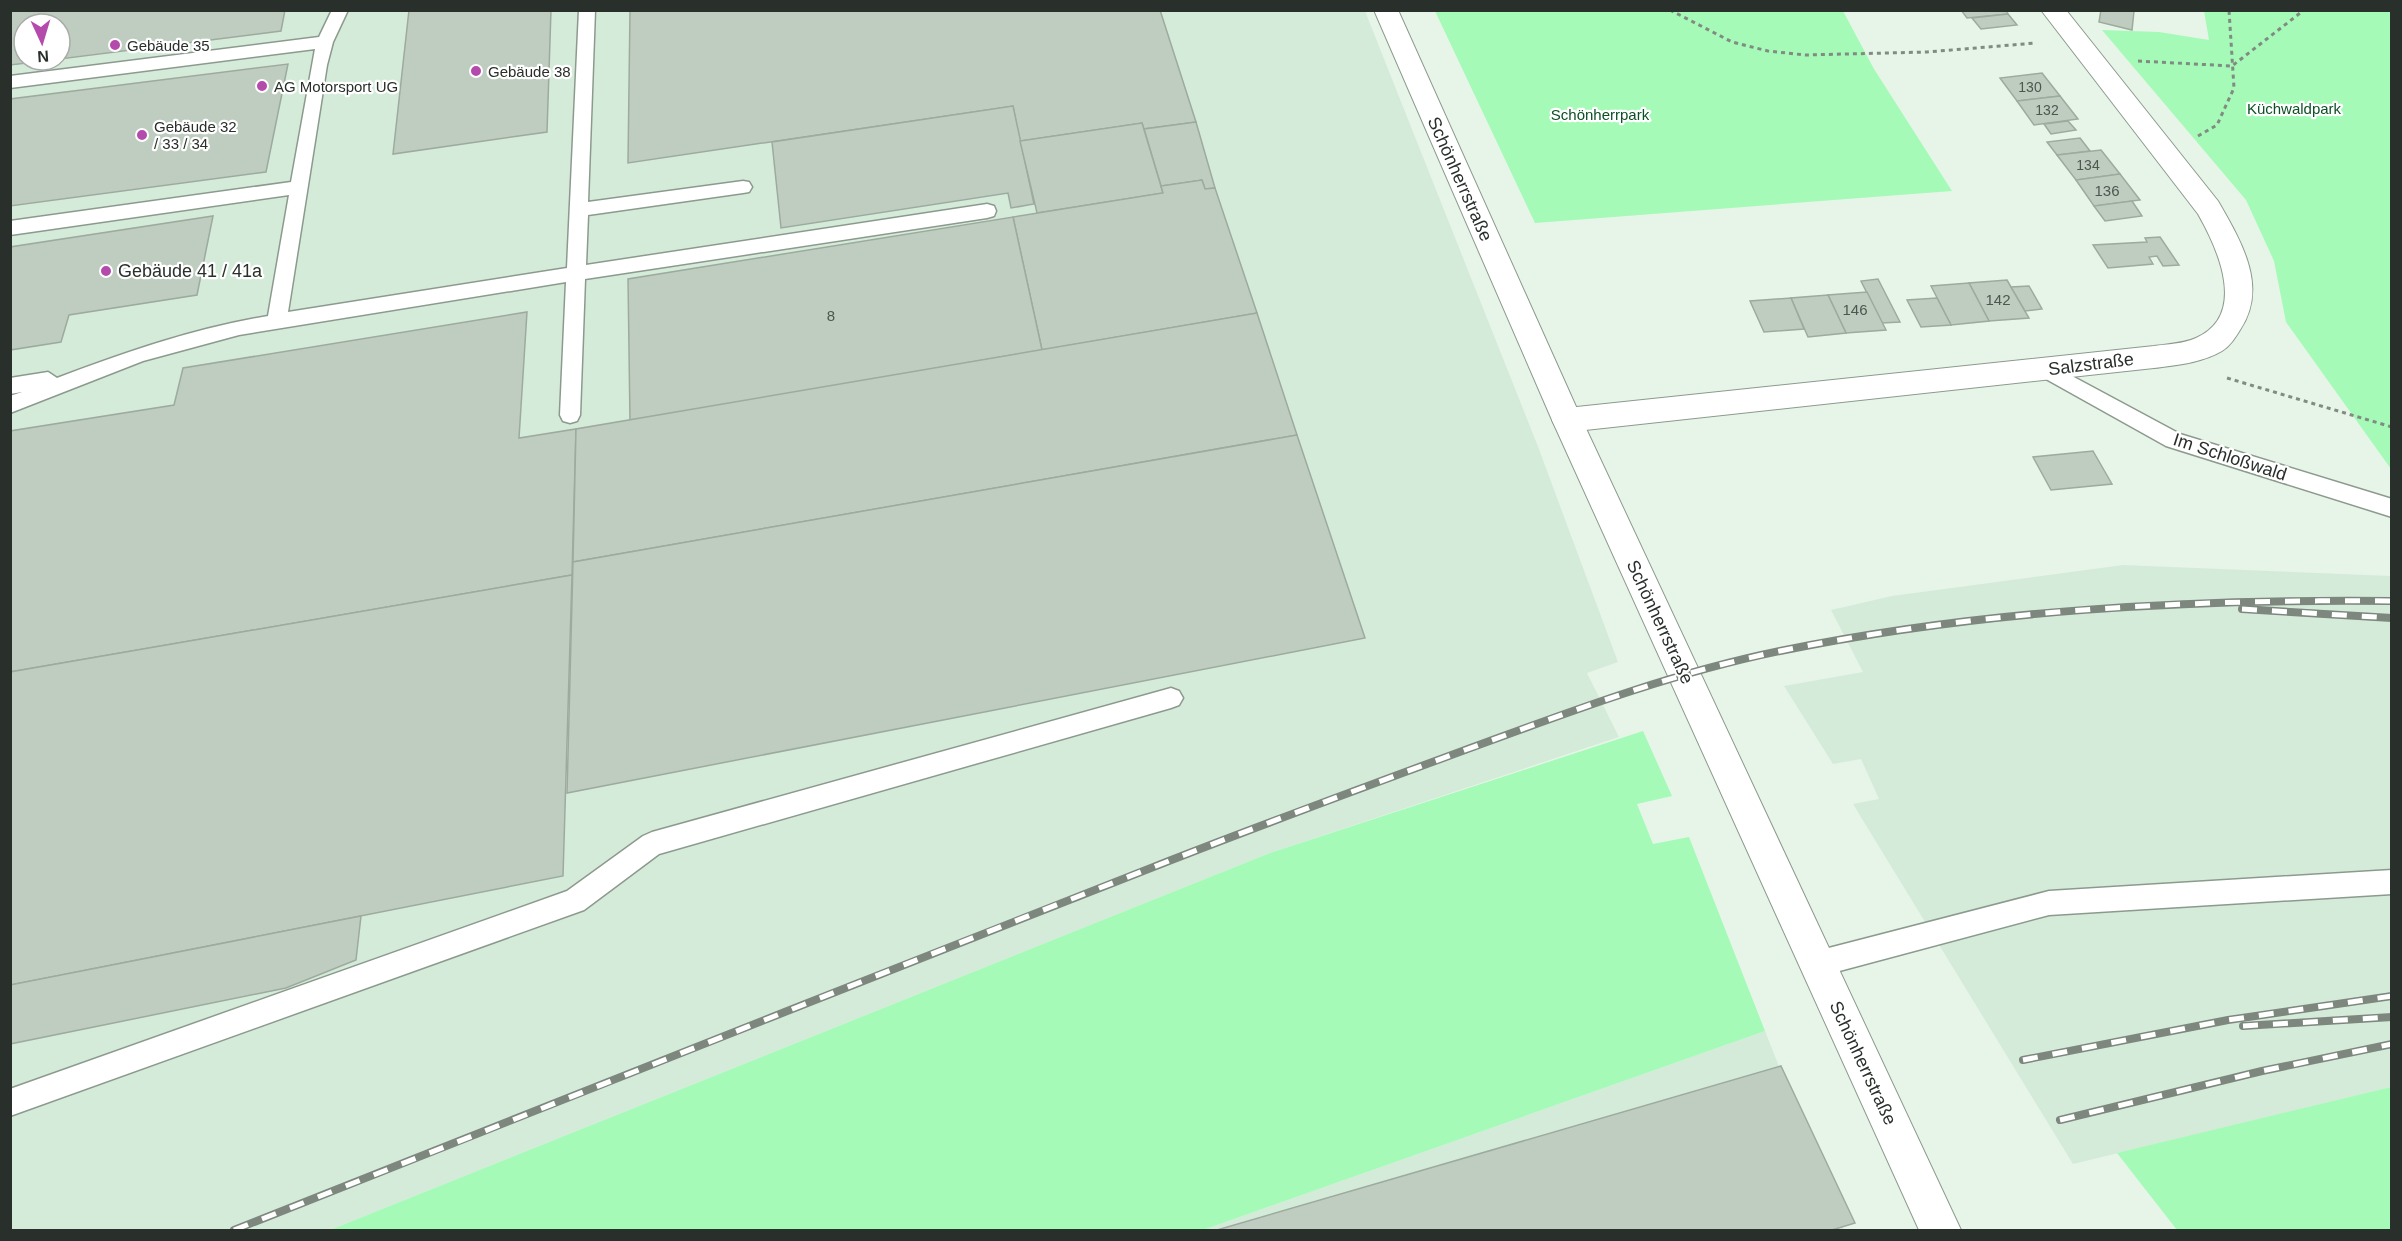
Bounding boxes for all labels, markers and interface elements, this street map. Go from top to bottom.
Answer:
north arrow [12,12,72,72]
place label: Gebäude 35 [127,37,210,54]
marker: Gebäude 35 [108,38,122,52]
text: N [37,48,49,65]
place label: Gebäude 38 [488,63,571,80]
marker: Gebäude 38 [469,64,483,78]
place label: AG Motorsport UG [274,78,398,95]
marker: AG Motorsport UG [255,79,269,93]
house number: 130 [2018,79,2042,95]
park label: Küchwaldpark [2247,100,2342,117]
house number: 132 [2035,102,2059,118]
park label: Schönherrpark [1551,106,1650,123]
street label: Schönherrstraße [1424,114,1496,244]
place label: Gebäude 32 / 33 / 34 [154,118,237,152]
marker: Gebäude 32 / 33 / 34 [135,128,149,142]
house number: 134 [2076,157,2100,173]
house number: 136 [2094,182,2120,199]
place label: Gebäude 41 / 41a [118,261,263,281]
marker: Gebäude 41 / 41a [99,264,113,278]
house number: 142 [1985,291,2011,308]
house number: 146 [1842,301,1868,318]
house number: 8 [827,307,835,324]
street label: Salzstraße [2047,349,2135,379]
street label: Im Schloßwald [2171,429,2289,485]
street label: Schönherrstraße [1623,557,1697,687]
street label: Schönherrstraße [1826,998,1900,1128]

